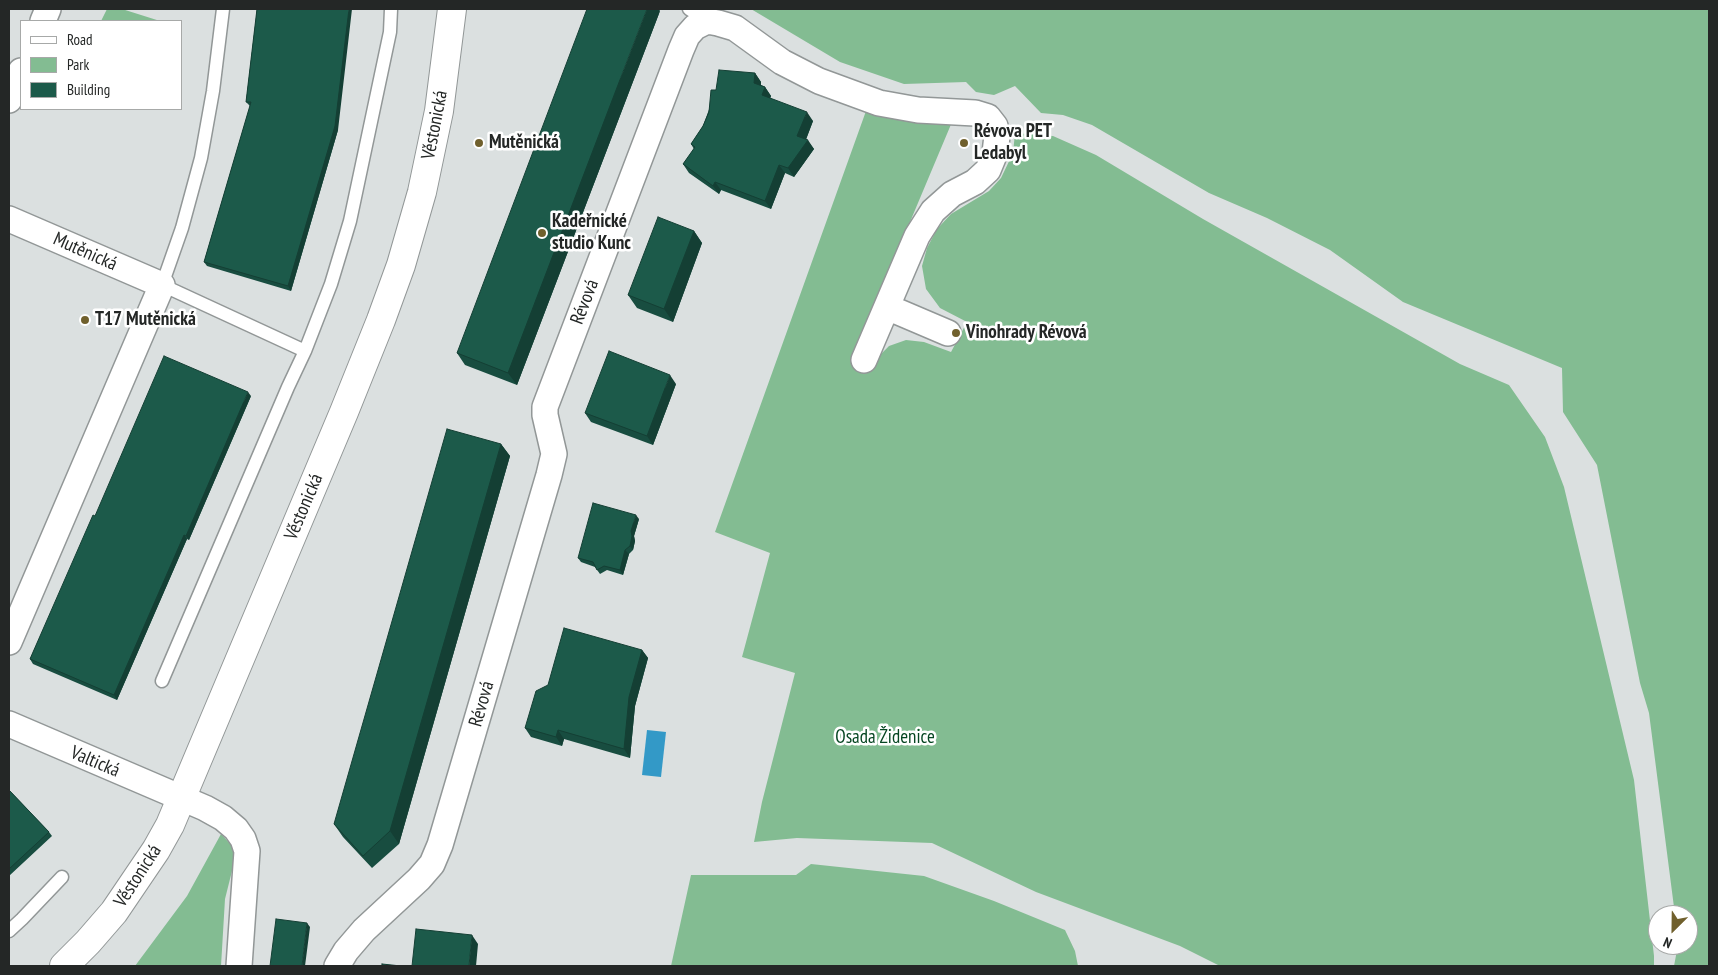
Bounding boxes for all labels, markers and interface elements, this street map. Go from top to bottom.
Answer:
legend [20,20,182,110]
text: Road [67,30,93,49]
text: Park [67,55,89,74]
text: Building [67,80,110,99]
street label: Věstonická [417,89,453,161]
place label: Révova PET Ledabyl [974,121,1052,165]
place label: Mutěnická [489,132,559,154]
marker: Mutěnická [473,137,485,149]
marker: Révova PET Ledabyl [958,137,970,149]
place label: Kadeřnické studio Kunc [552,211,631,255]
marker: Kadeřnické studio Kunc [536,227,548,239]
street label: Mutěnická [50,228,120,276]
street label: Révová [566,276,604,328]
place label: T17 Mutěnická [95,309,196,331]
marker: T17 Mutěnická [79,314,91,326]
place label: Vinohrady Révová [966,322,1087,344]
marker: Vinohrady Révová [950,327,962,339]
street label: Věstonická [280,471,328,543]
street label: Révová [465,679,499,729]
park label: Osada Židenice [835,727,935,749]
street label: Valtická [67,742,123,782]
street label: Věstonická [109,841,167,911]
north arrow [1648,905,1698,955]
text: N [1661,933,1675,953]

